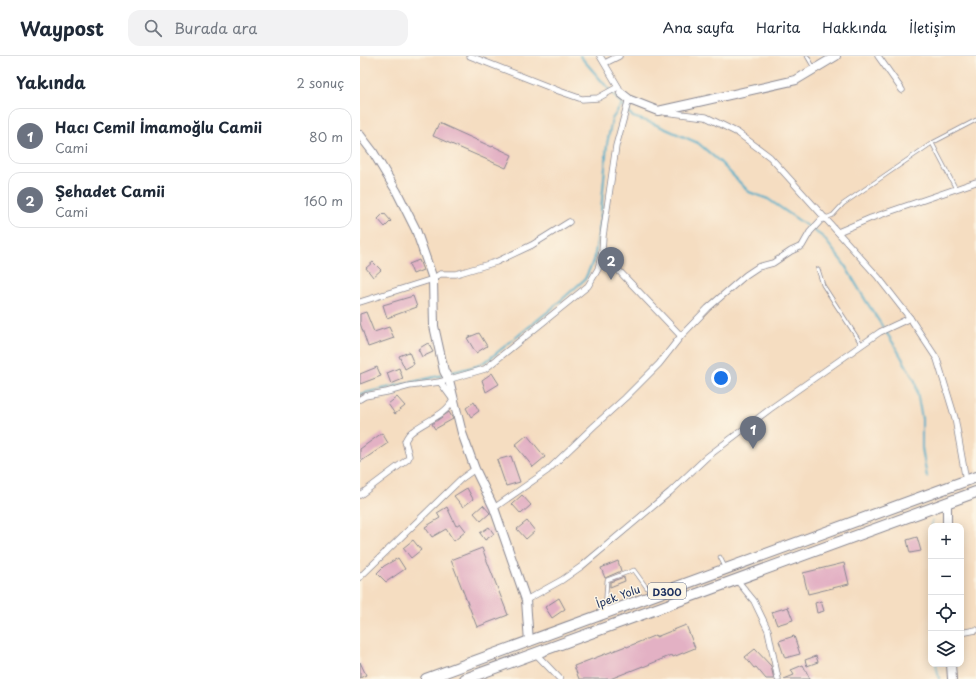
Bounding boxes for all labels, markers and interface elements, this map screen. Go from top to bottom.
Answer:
search box [128,10,408,46]
text: Waypost [20,14,104,42]
text: Burada ara [174,16,257,39]
icon: search [142,17,164,39]
text: Ana sayfa [663,17,734,38]
text: Harita [756,17,800,38]
text: Hakkında [822,17,887,38]
text: İletişim [909,17,956,38]
text: Yakında [16,69,86,95]
text: 2 sonuç [296,73,344,92]
text: Hacı Cemil İmamoğlu Camii [55,115,262,138]
text: 1 [27,127,33,146]
text: 80 m [309,127,343,146]
text: Cami [55,138,88,157]
text: Şehadet Camii [55,179,165,202]
text: 2 [25,191,35,210]
text: 160 m [304,191,343,210]
text: Cami [55,202,88,221]
pin: 2 [598,247,624,280]
your location [711,368,731,388]
pin: 1 [740,416,766,449]
map controls [928,523,964,667]
button: + [928,523,964,559]
button: − [928,559,964,595]
street label: İpek Yolu [594,580,642,612]
road number: D300 [648,583,686,599]
button: locate [928,595,964,631]
button: layers [928,631,964,667]

